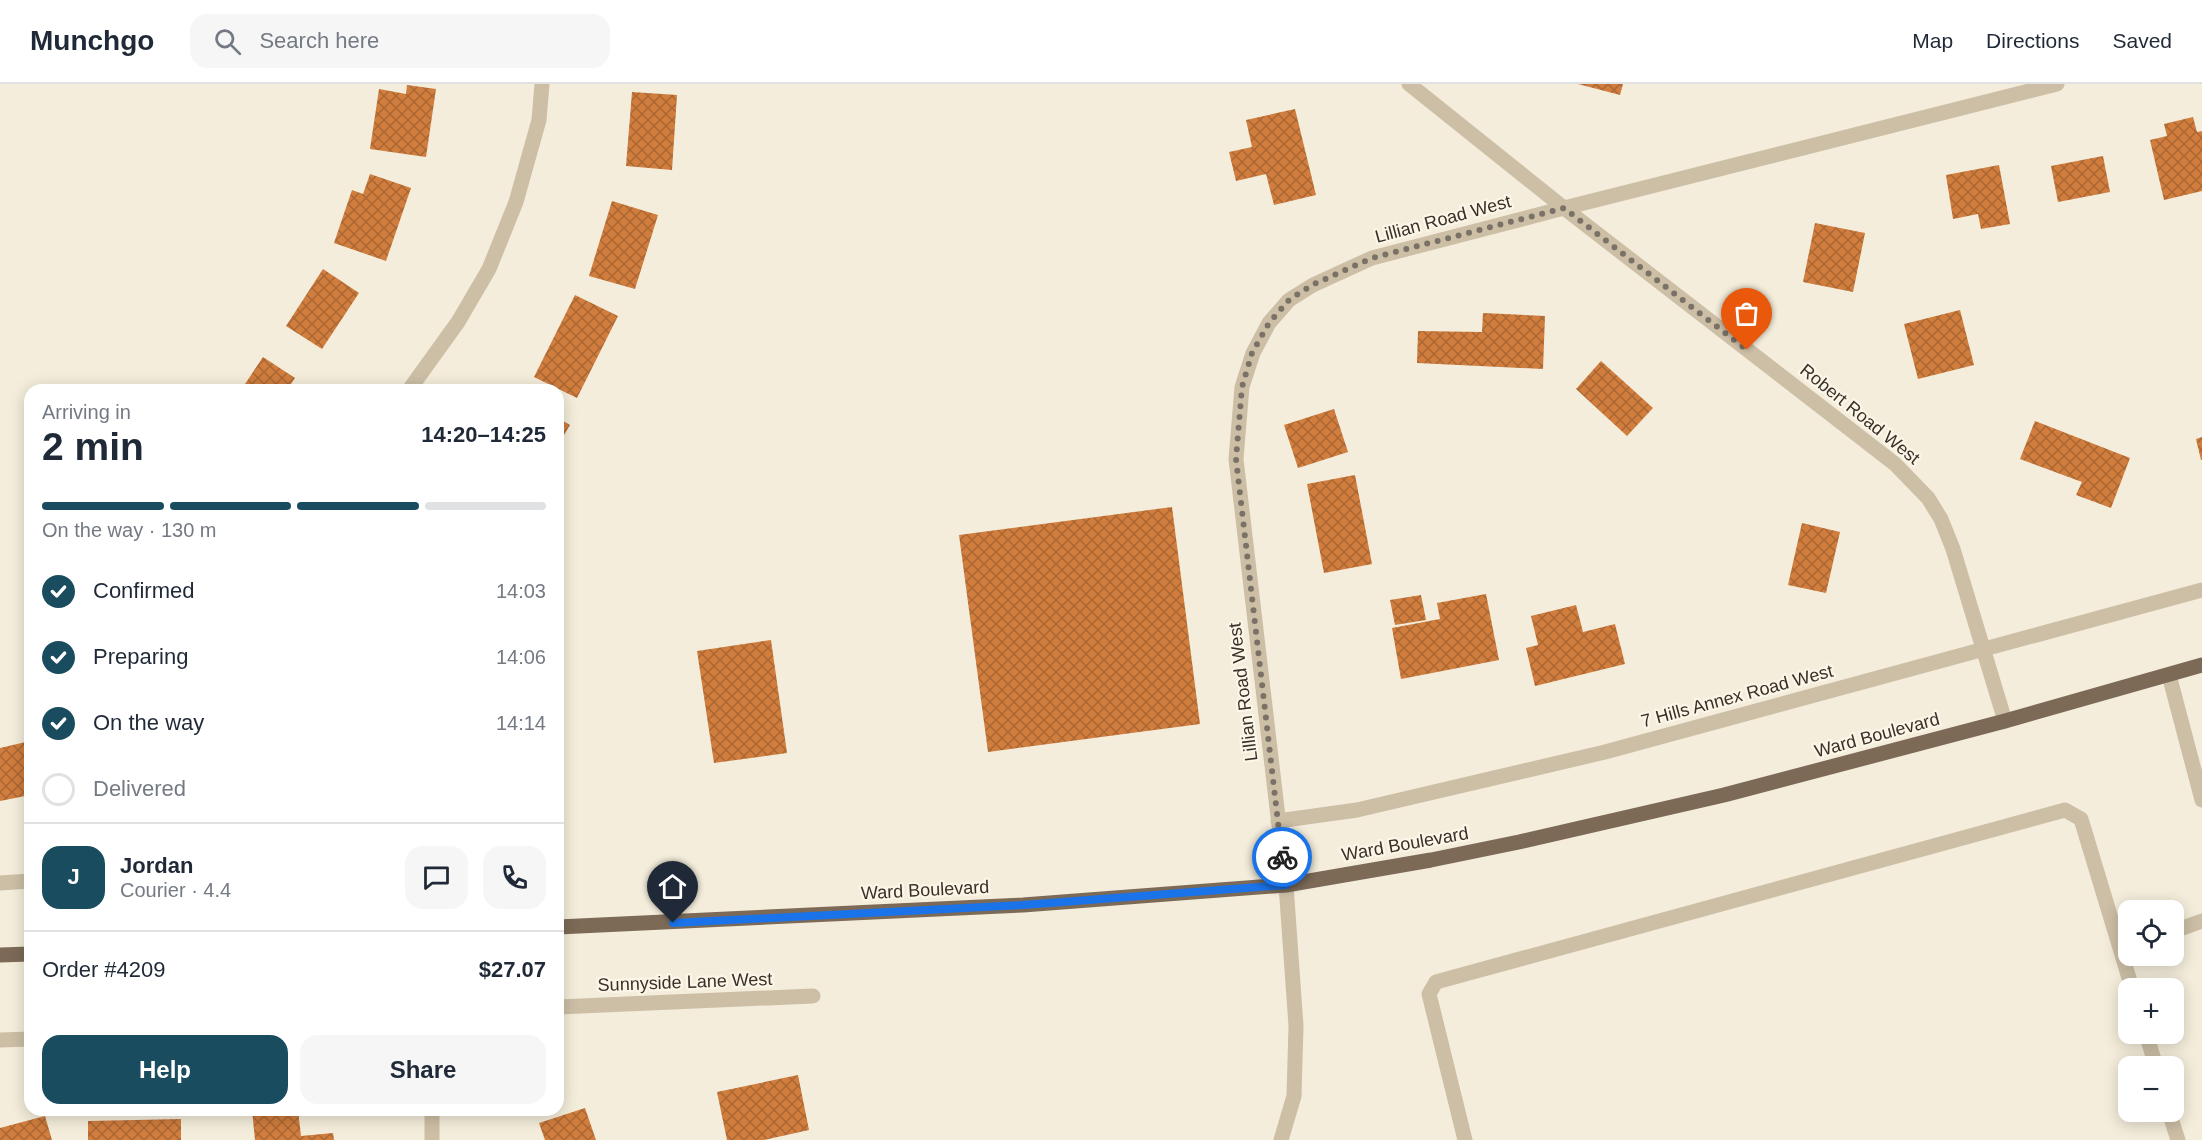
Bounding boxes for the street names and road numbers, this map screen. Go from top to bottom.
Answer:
street label: Lillian Road West [1373,191,1513,247]
street label: Robert Road West [1796,360,1924,468]
street label: Lillian Road West [1225,621,1261,763]
street label: 7 Hills Annex Road West [1639,661,1835,731]
street label: Ward Boulevard [1812,709,1942,761]
street label: Ward Boulevard [1340,823,1470,865]
street label: Ward Boulevard [860,877,990,903]
street label: Sunnyside Lane West [597,969,773,995]

